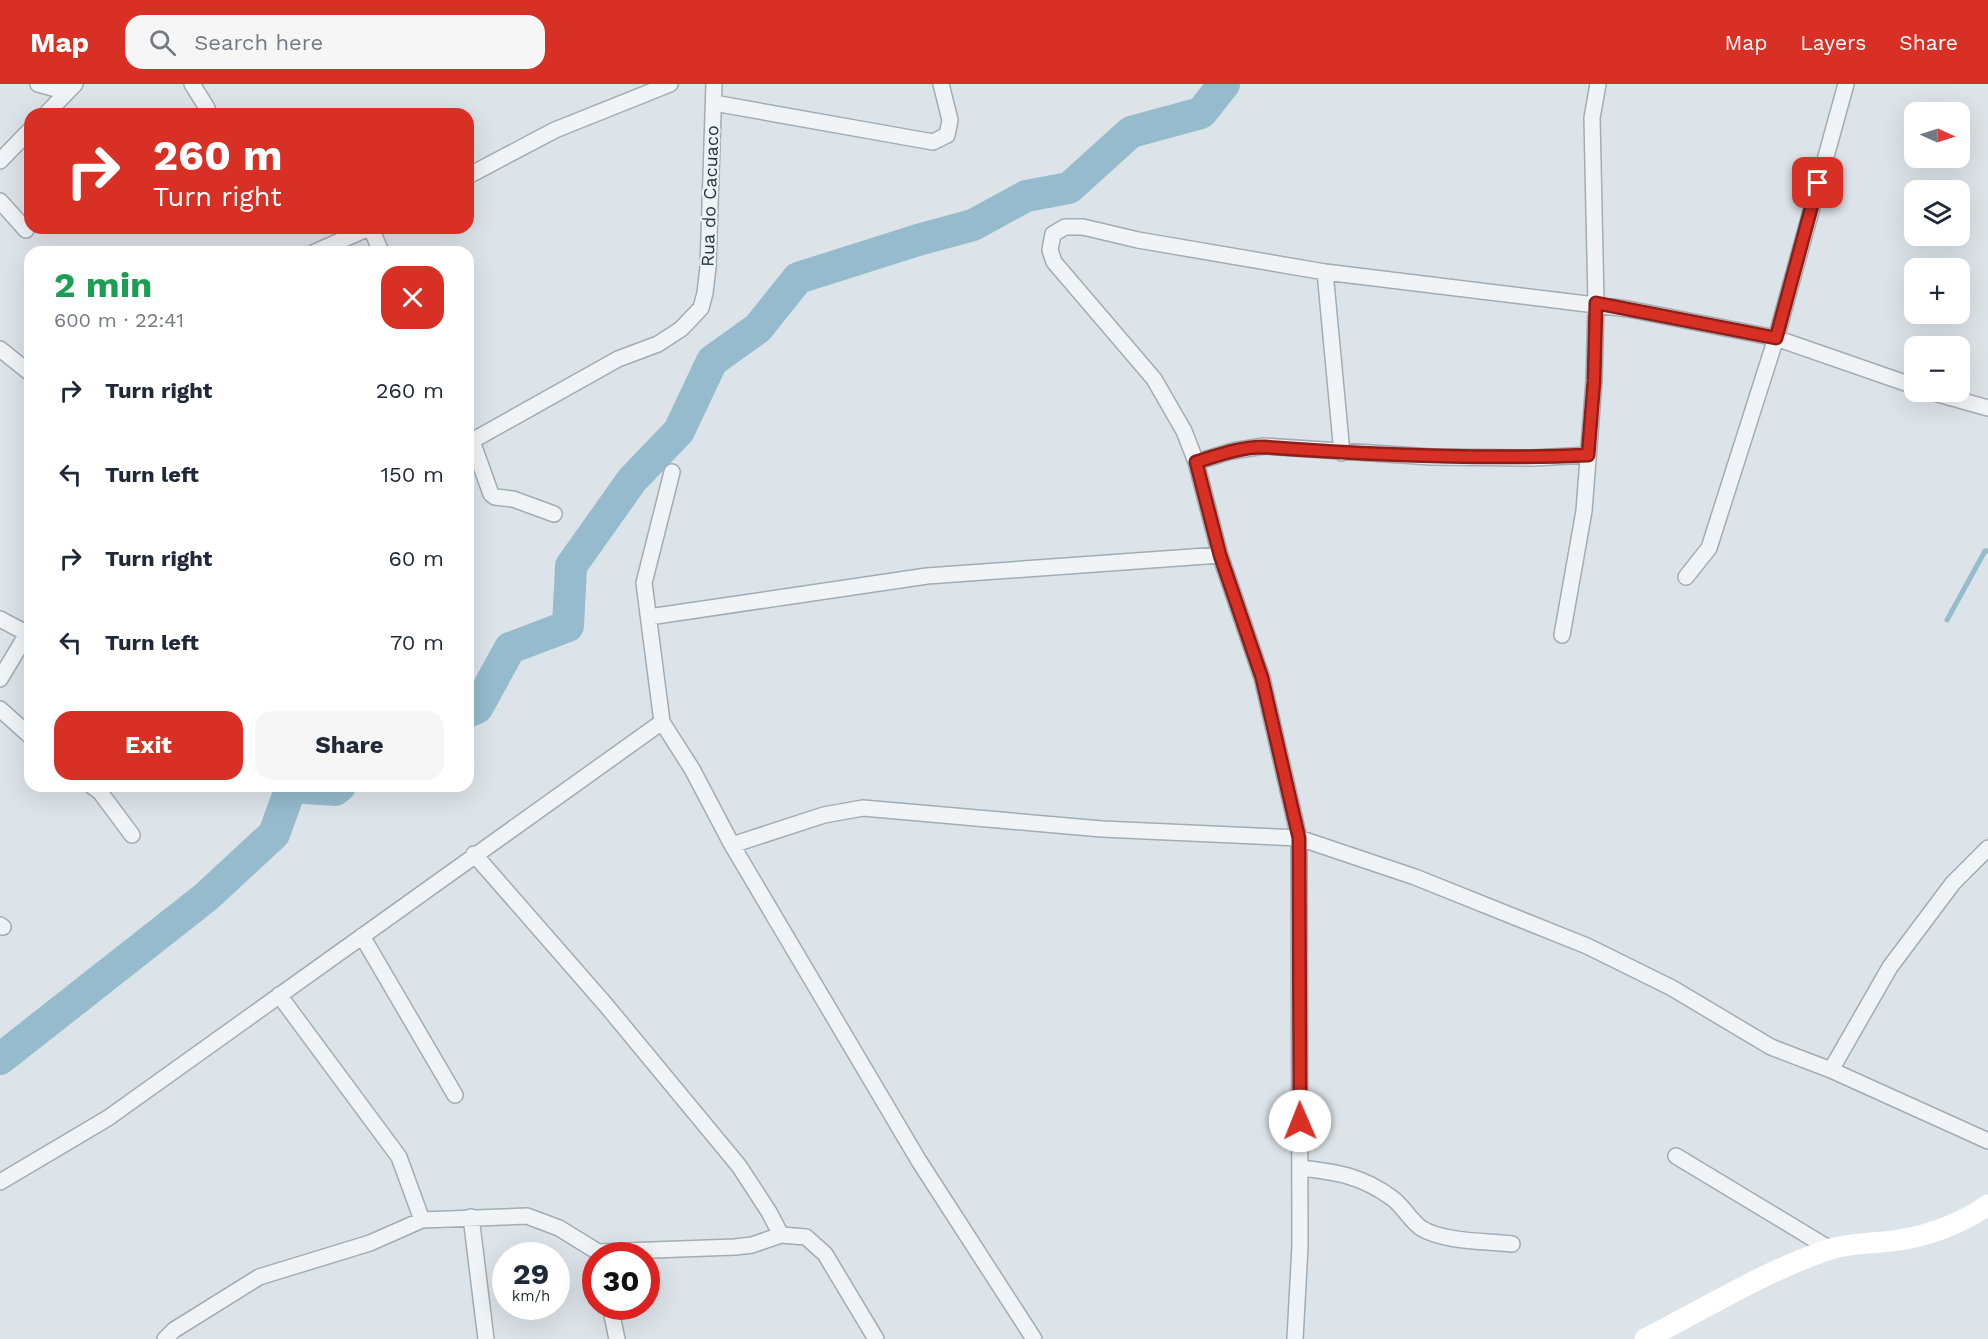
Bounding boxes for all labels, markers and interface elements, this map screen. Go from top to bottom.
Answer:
search box [125,15,545,69]
text: Map [30,26,89,59]
icon: search [146,26,179,59]
text: Search here [194,30,323,55]
text: Map [1724,30,1767,55]
text: Layers [1800,30,1866,55]
text: Share [1899,30,1958,55]
north arrow [1904,102,1970,168]
map controls [1904,102,1970,402]
street label: Rua do Cacuaco [697,125,722,267]
text: 260 m [153,131,283,180]
icon: right [54,132,132,210]
pin [1792,157,1843,208]
icon: arrive [1801,166,1834,199]
button: layers [1904,180,1970,246]
text: Turn right [153,181,282,213]
button: + [1904,258,1970,324]
text: 2 min [54,264,152,306]
button: close [381,266,444,329]
text: 600 m · 22:41 [54,308,184,332]
button: − [1904,336,1970,402]
icon: right [54,374,87,407]
text: Turn right [105,378,212,403]
text: 260 m [376,378,444,403]
icon: left [54,458,87,491]
text: Turn left [105,462,199,487]
text: 150 m [380,462,444,487]
icon: right [54,542,87,575]
text: Turn right [105,546,212,571]
text: 60 m [388,546,444,571]
icon: left [54,626,87,659]
text: Turn left [105,630,199,655]
text: 70 m [390,630,444,655]
button: Exit [54,711,243,780]
button: Share [255,711,444,780]
position arrow [1268,1089,1332,1153]
speed limit sign: 30 [582,1242,660,1320]
text: 29 [513,1256,549,1291]
text: km/h [512,1287,550,1305]

